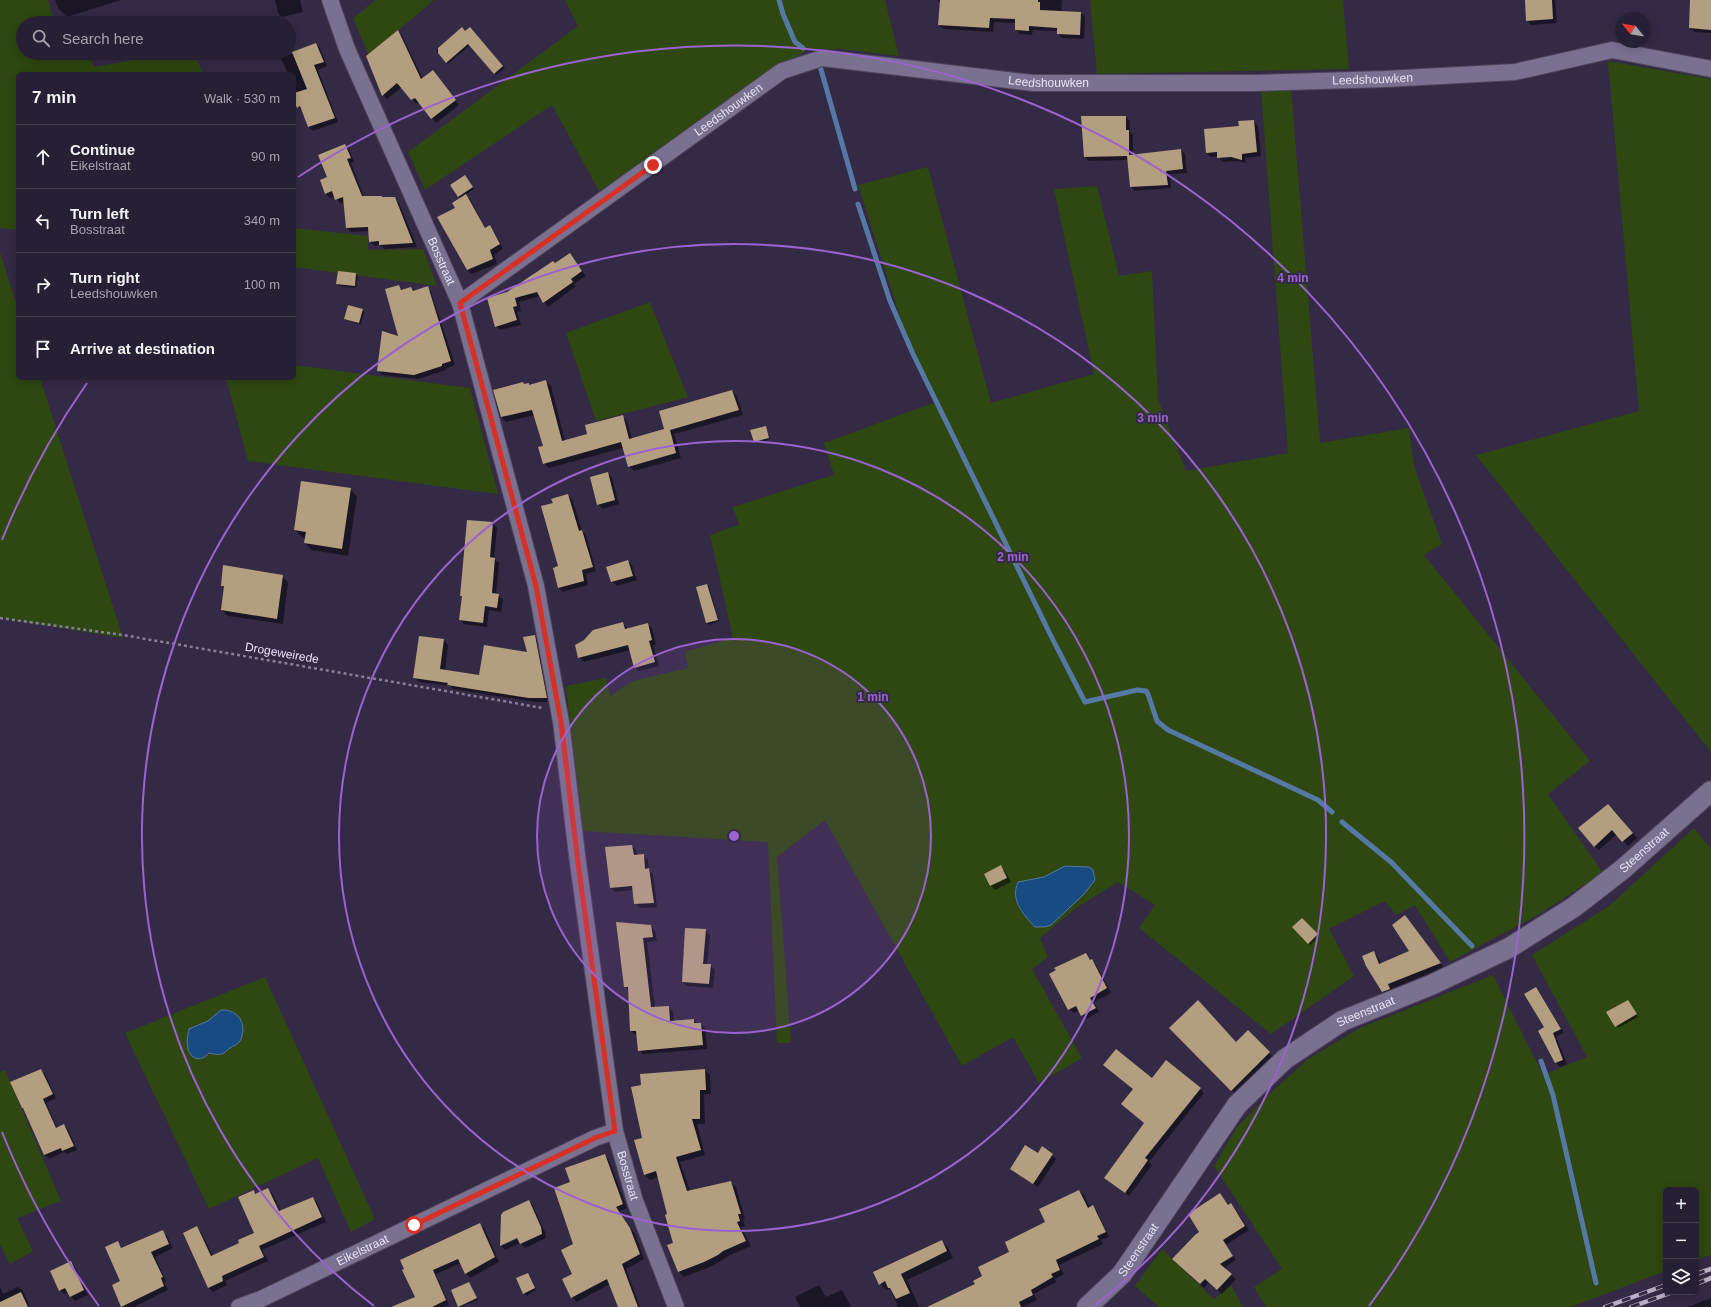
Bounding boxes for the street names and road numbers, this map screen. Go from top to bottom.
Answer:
street label: Leedshouwken [1332,71,1413,88]
street label: Leedshouwken [1008,73,1089,90]
street label: Leedshouwken [692,80,765,139]
street label: Bosstraat [425,235,458,288]
street label: Drogeweirede [244,640,320,666]
street label: Steenstraat [1617,824,1672,876]
street label: Steenstraat [1334,993,1397,1030]
street label: Bosstraat [614,1149,642,1202]
street label: Steenstraat [1115,1220,1162,1279]
street label: Eikelstraat [334,1231,391,1269]

